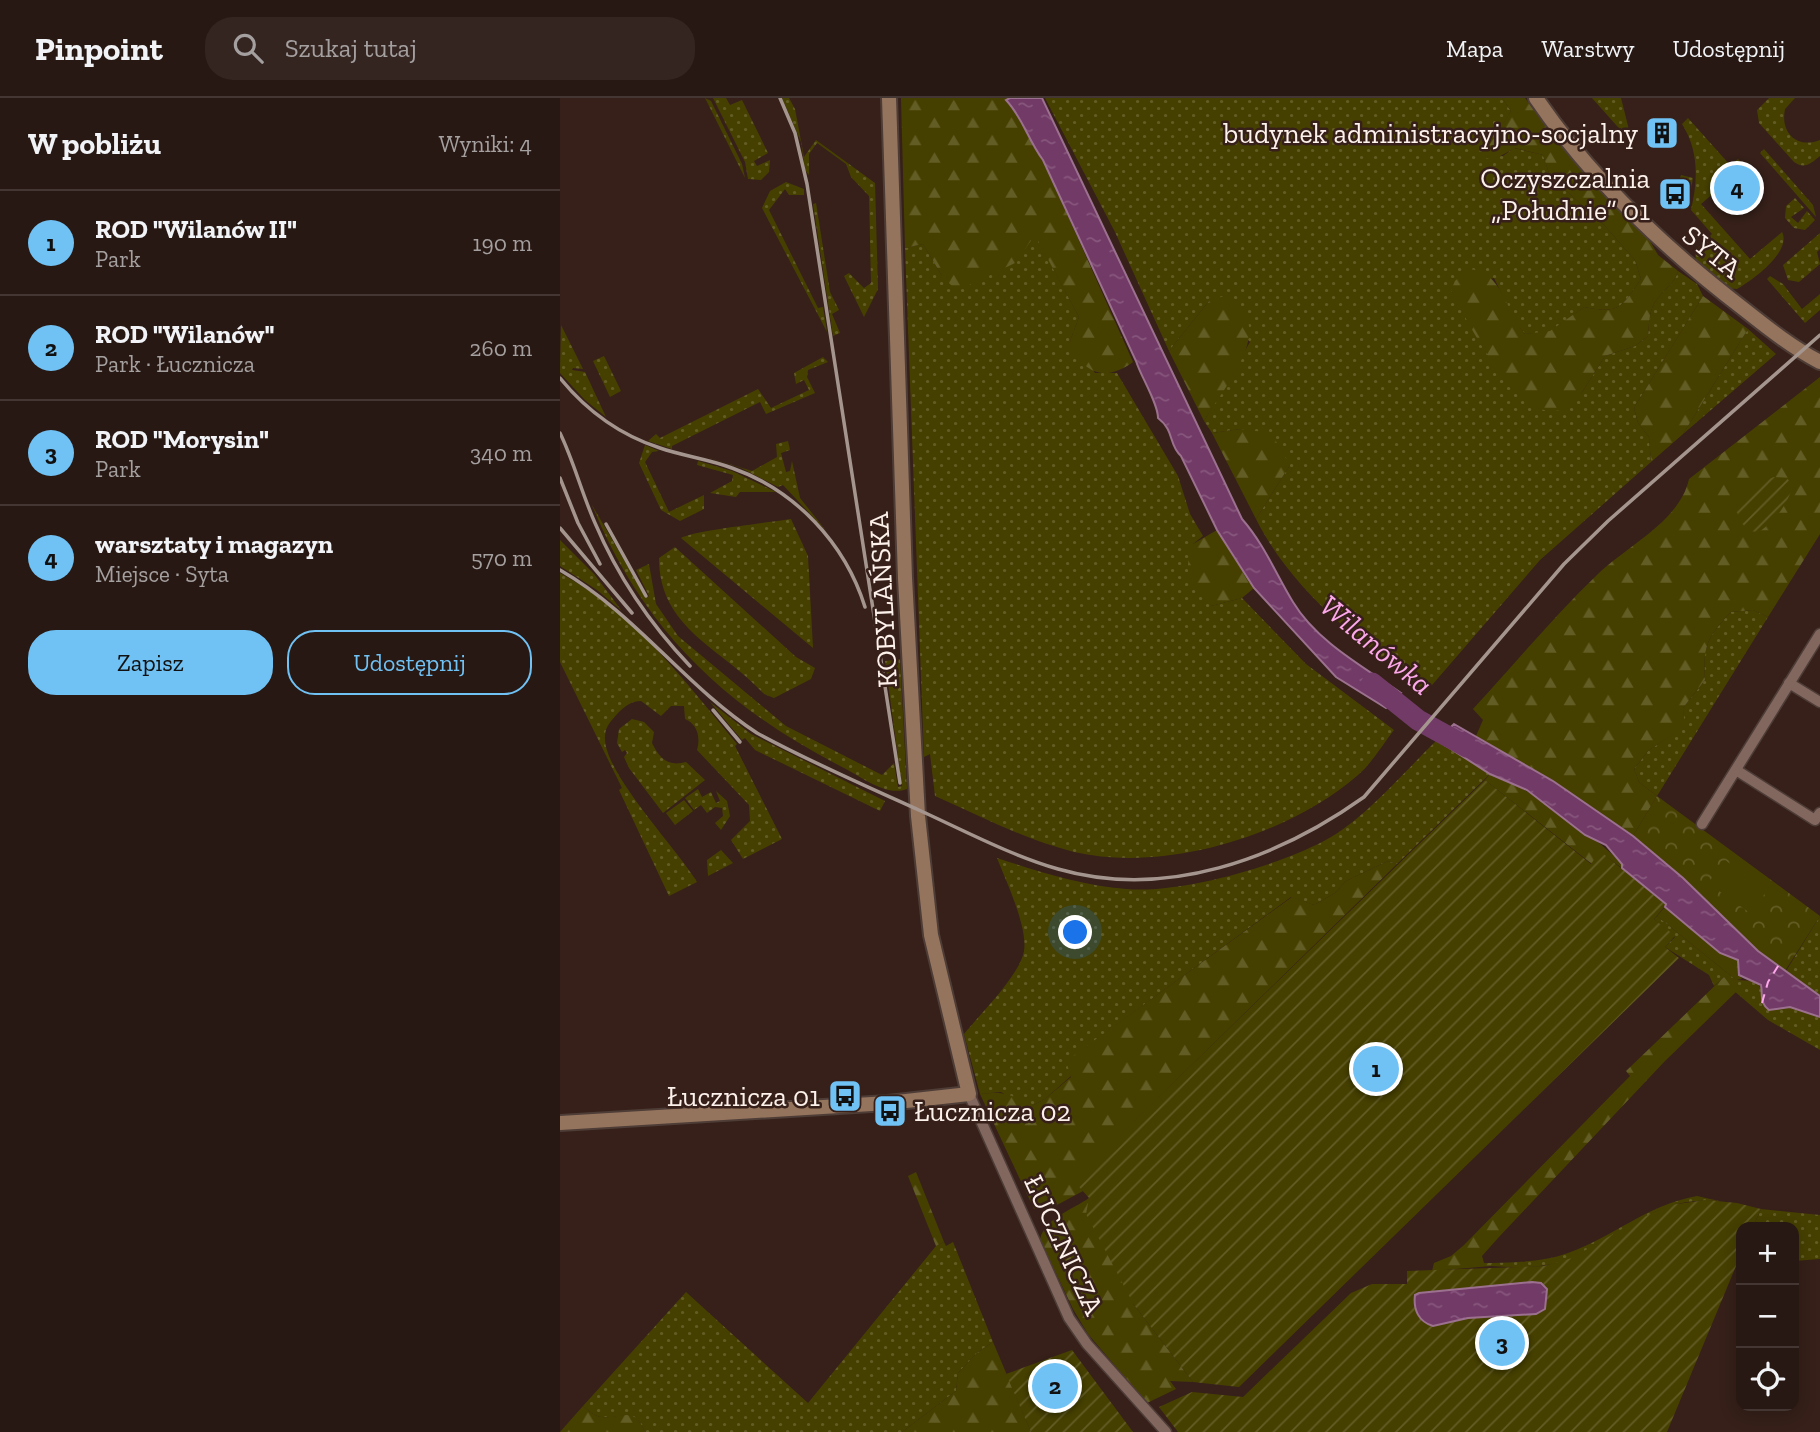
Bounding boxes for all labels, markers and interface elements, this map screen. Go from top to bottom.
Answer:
search box [205,17,695,80]
text: Pinpoint [35,29,163,68]
icon: search [229,29,267,67]
text: Szukaj tutaj [285,32,417,64]
text: Mapa [1446,34,1503,63]
text: Warstwy [1541,34,1635,63]
text: Udostępnij [1673,34,1785,63]
building icon: budynek administracyjno-socjalny [1643,114,1681,152]
place label: budynek administracyjno-socjalny [1222,117,1639,150]
text: W pobliżu [28,126,161,162]
text: Wyniki: 4 [439,130,532,158]
place label: Oczyszczalnia „Południe” 01 [1480,162,1650,227]
pin: 4 [1714,162,1760,214]
bus stop icon: Oczyszczalnia „Południe” 01 [1656,175,1694,213]
text: ROD "Wilanów II" [95,213,297,245]
street label: SYTA [1676,218,1749,286]
text: 1 [46,229,56,257]
text: 190 m [473,229,532,257]
text: Park [95,245,141,273]
text: ROD "Wilanów" [95,318,275,350]
text: 2 [45,334,57,362]
text: 260 m [470,334,532,362]
text: Park · Łucznicza [95,350,255,378]
text: ROD "Morysin" [95,423,269,455]
text: 3 [45,439,57,467]
text: 340 m [470,439,532,467]
text: Park [95,455,141,483]
street label: KOBYLAŃSKA [862,510,904,689]
text: warsztaty i magazyn [95,528,333,560]
text: 4 [44,544,58,572]
text: 570 m [471,544,532,572]
text: Miejsce · Syta [95,560,229,588]
water label: Wilanówka [1312,587,1440,703]
button: Zapisz [28,630,273,695]
button: Udostępnij [287,630,532,695]
your location [1058,915,1092,949]
pin: 1 [1353,1043,1399,1095]
bus stop icon: Łucznicza 01 [826,1077,864,1115]
place label: Łucznicza 01 [667,1080,820,1113]
bus stop icon: Łucznicza 02 [871,1092,909,1130]
place label: Łucznicza 02 [914,1095,1071,1128]
street label: ŁUCZNICZA [1017,1170,1111,1321]
map controls [1736,1222,1799,1411]
button: + [1736,1222,1799,1285]
button: − [1736,1285,1799,1348]
pin: 3 [1479,1317,1525,1369]
button: locate [1736,1348,1799,1411]
pin: 2 [1032,1360,1078,1412]

